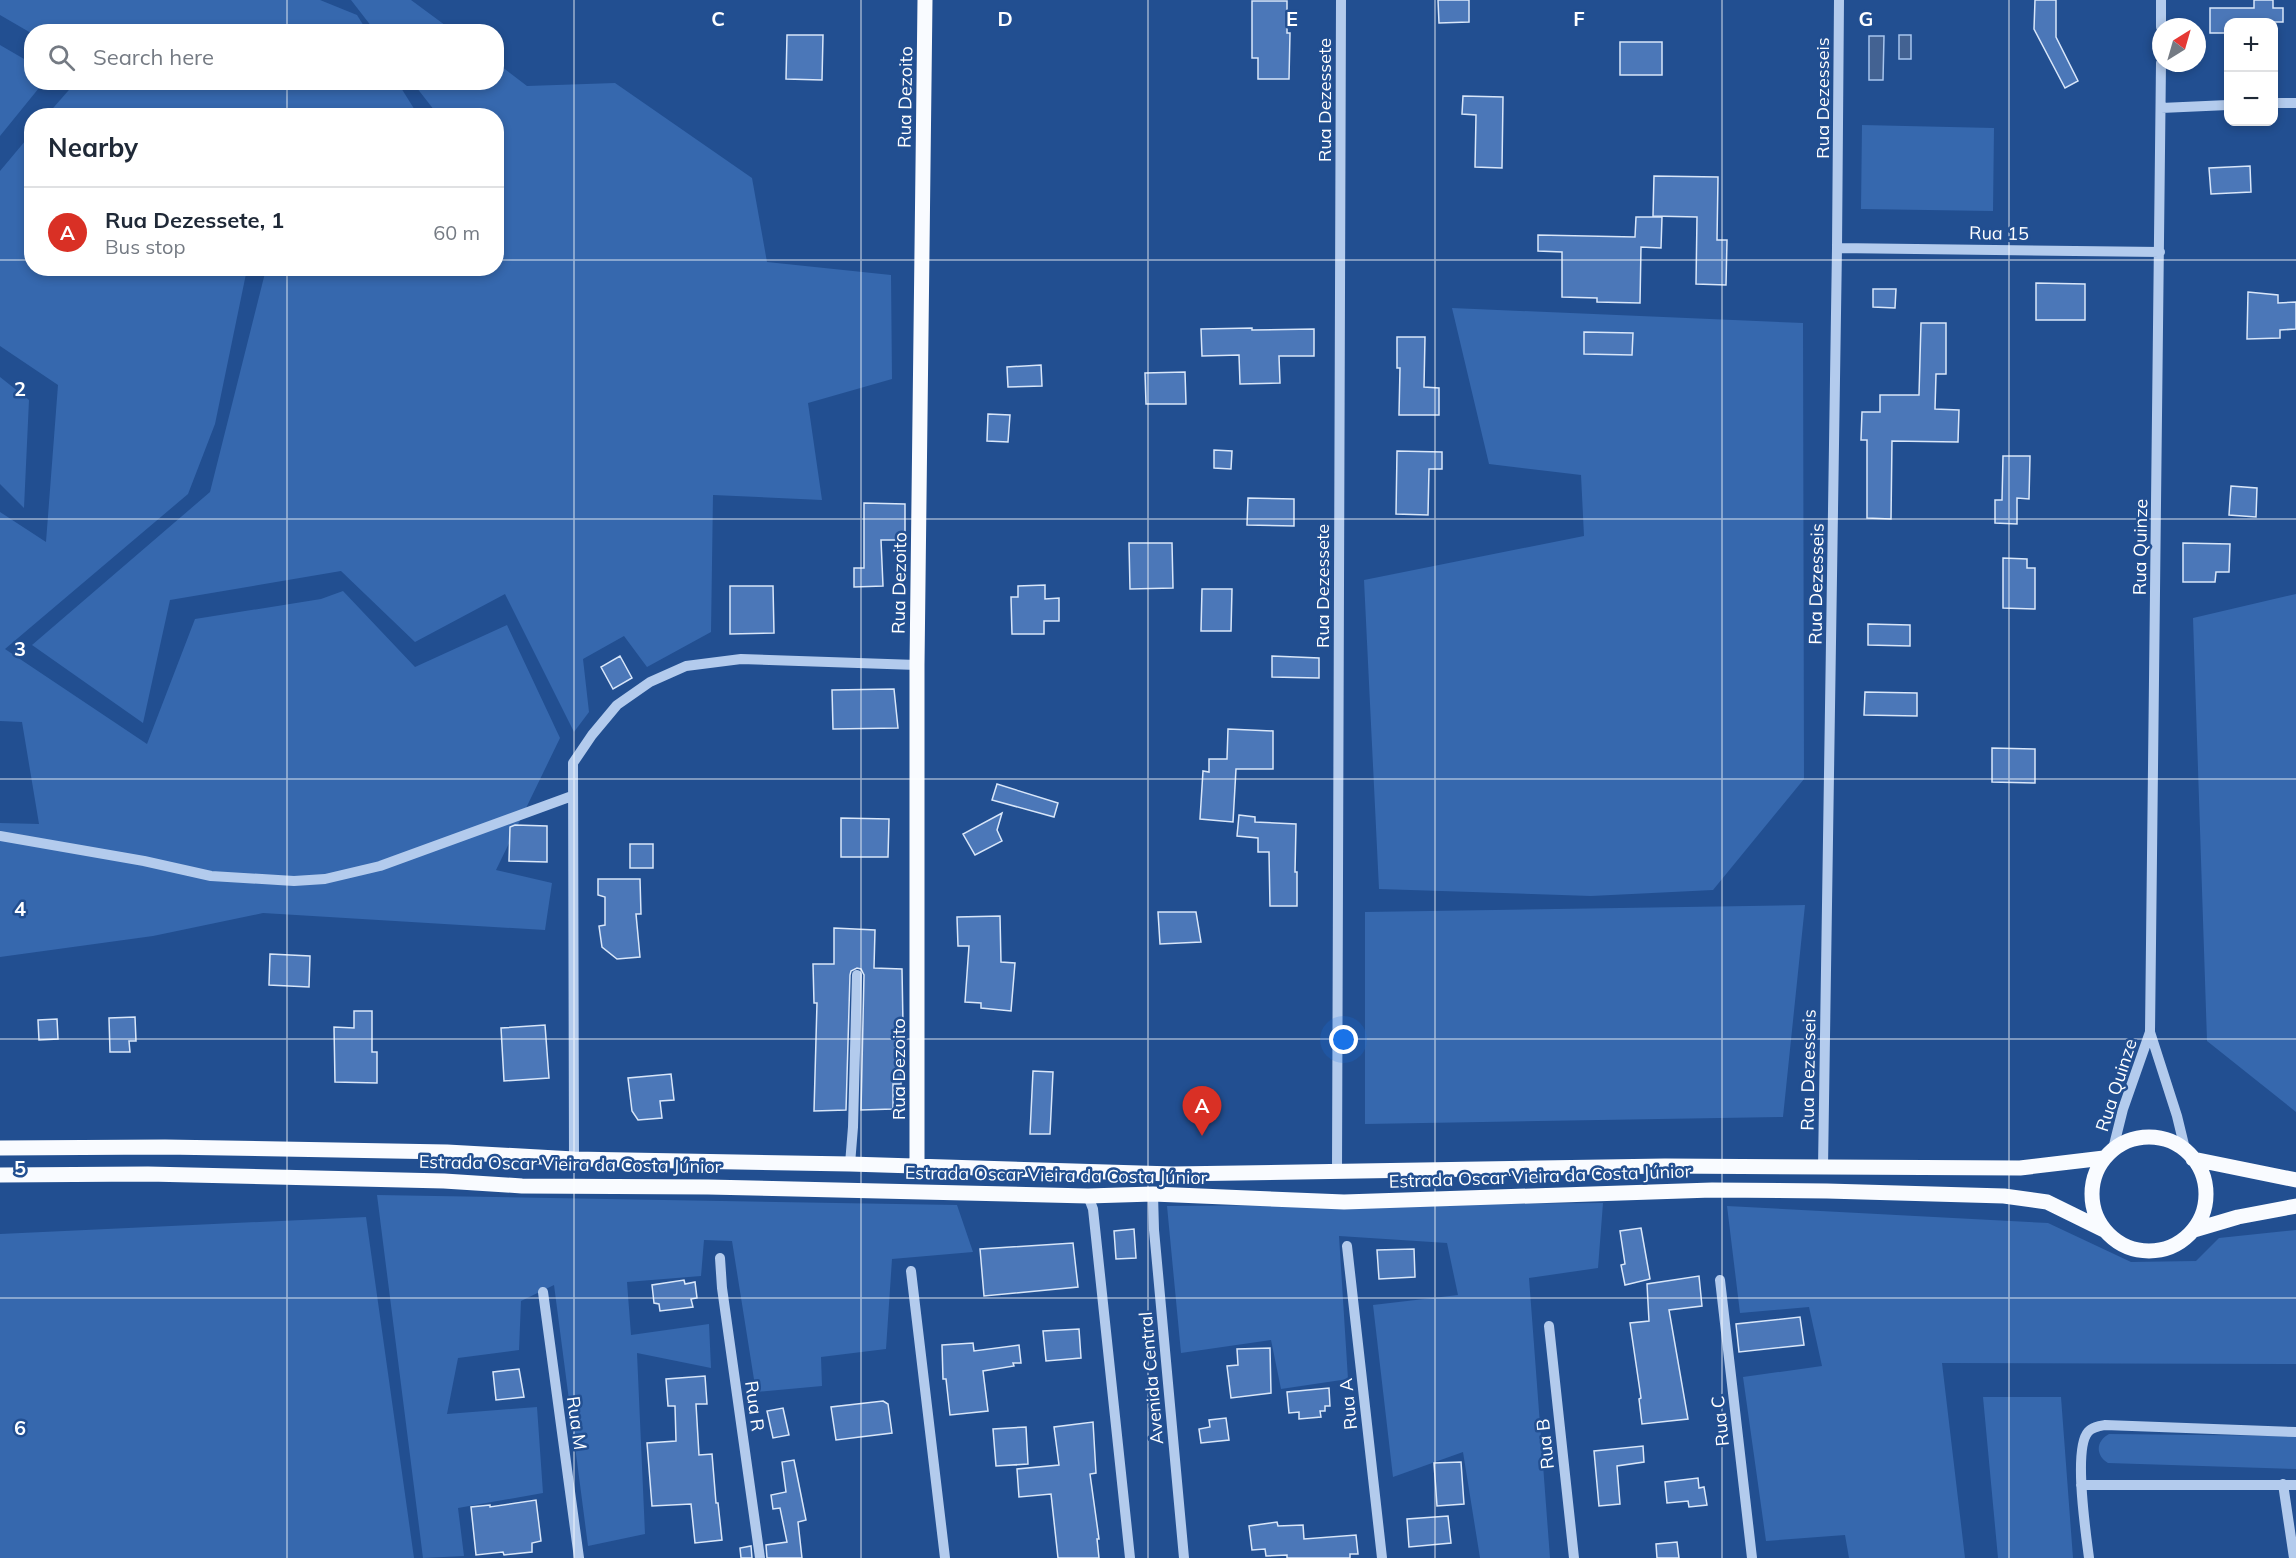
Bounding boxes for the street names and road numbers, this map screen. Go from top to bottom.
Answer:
street label: Rua Dezesseis [1811,37,1834,159]
street label: Rua Dezessete [1313,38,1336,162]
street label: Rua Dezoito [893,46,917,148]
street label: Rua 15 [1969,221,2029,245]
street label: Rua Quinze [2128,499,2152,595]
street label: Rua Dezesseis [1803,523,1829,645]
street label: Rua Dezessete [1311,524,1334,648]
street label: Rua Dezoito [887,532,911,634]
street label: Rua Dezesseis [1795,1009,1821,1131]
street label: Rua Dezoito [887,1018,910,1120]
street label: Rua Quinze [2090,1036,2142,1134]
street label: Estrada Oscar Vieira da Costa Júnior [419,1150,722,1178]
street label: Estrada Oscar Vieira da Costa Júnior [1388,1159,1692,1193]
street label: Estrada Oscar Vieira da Costa Júnior [905,1161,1208,1189]
street label: Avenida Central [1134,1311,1168,1445]
street label: Rua A [1334,1377,1362,1431]
street label: Rua R [740,1379,770,1433]
street label: Rua M [562,1395,592,1451]
street label: Rua C [1706,1395,1734,1447]
street label: Rua B [1531,1418,1559,1470]

